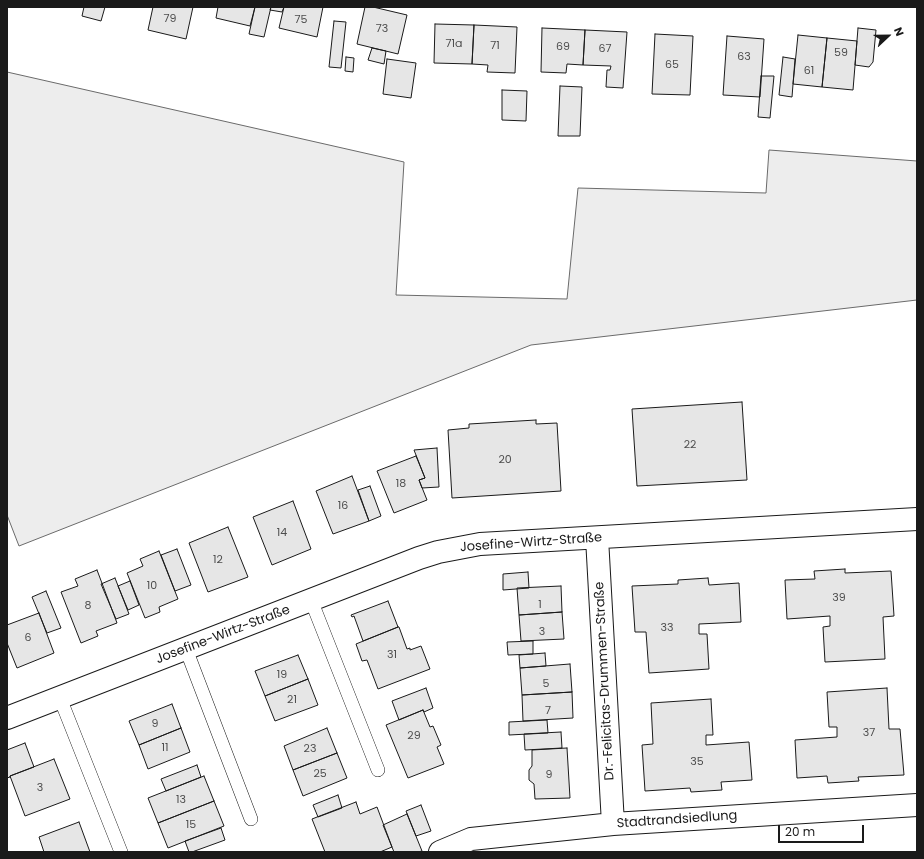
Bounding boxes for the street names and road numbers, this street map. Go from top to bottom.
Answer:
street label: Josefine-Wirtz-Straße [459,530,603,556]
street label: Dr.-Felicitas-Drummen-Straße [592,581,618,781]
street label: Josefine-Wirtz-Straße [154,602,292,668]
street label: Stadtrandsiedlung [616,808,738,832]

